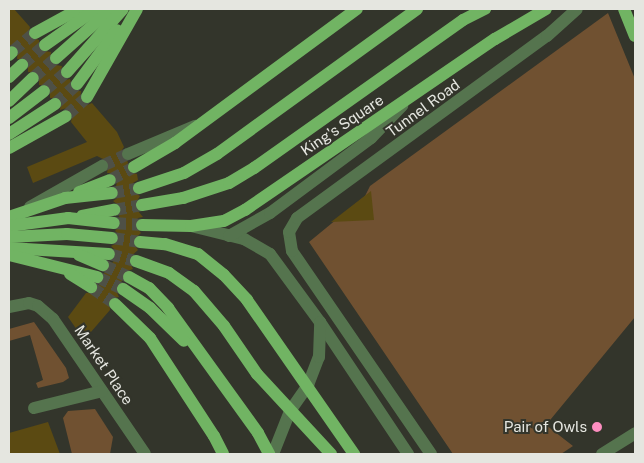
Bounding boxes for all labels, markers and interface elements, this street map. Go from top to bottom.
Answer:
street label: Tunnel Road [383,75,463,141]
street label: King's Square [297,91,387,159]
street label: Market Place [71,322,137,408]
place label: Pair of Owls [504,418,587,436]
marker: Pair of Owls [591,421,603,433]

